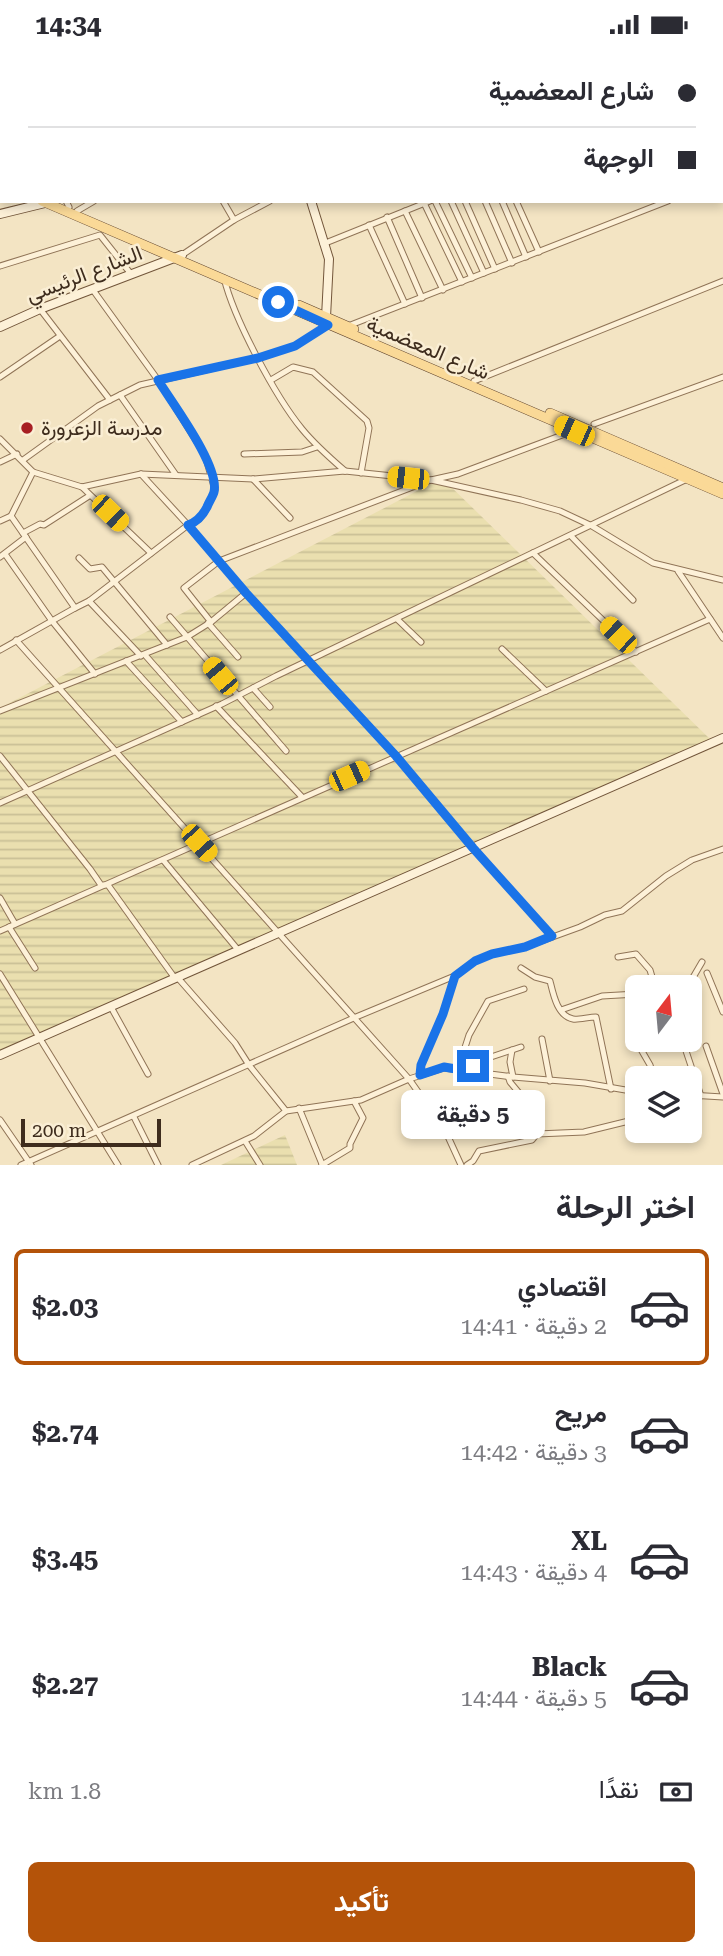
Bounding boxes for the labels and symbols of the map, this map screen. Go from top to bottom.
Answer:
street label: الشارع الرئيسي [22,241,147,312]
route start [262,286,294,318]
street label: شارع المعضمية [362,311,493,387]
car [551,413,598,449]
place label: مدرسة الزعرورة [41,416,162,441]
marker: مدرسة الزعرورة [19,420,35,436]
car [387,465,430,491]
car [88,491,133,535]
car [596,613,641,657]
car [199,653,242,699]
car [326,758,373,794]
car [178,820,221,866]
north arrow [625,975,702,1052]
route end [457,1050,489,1082]
callout: 5 دقيقة [401,1091,545,1139]
scale bar [21,1116,161,1148]

